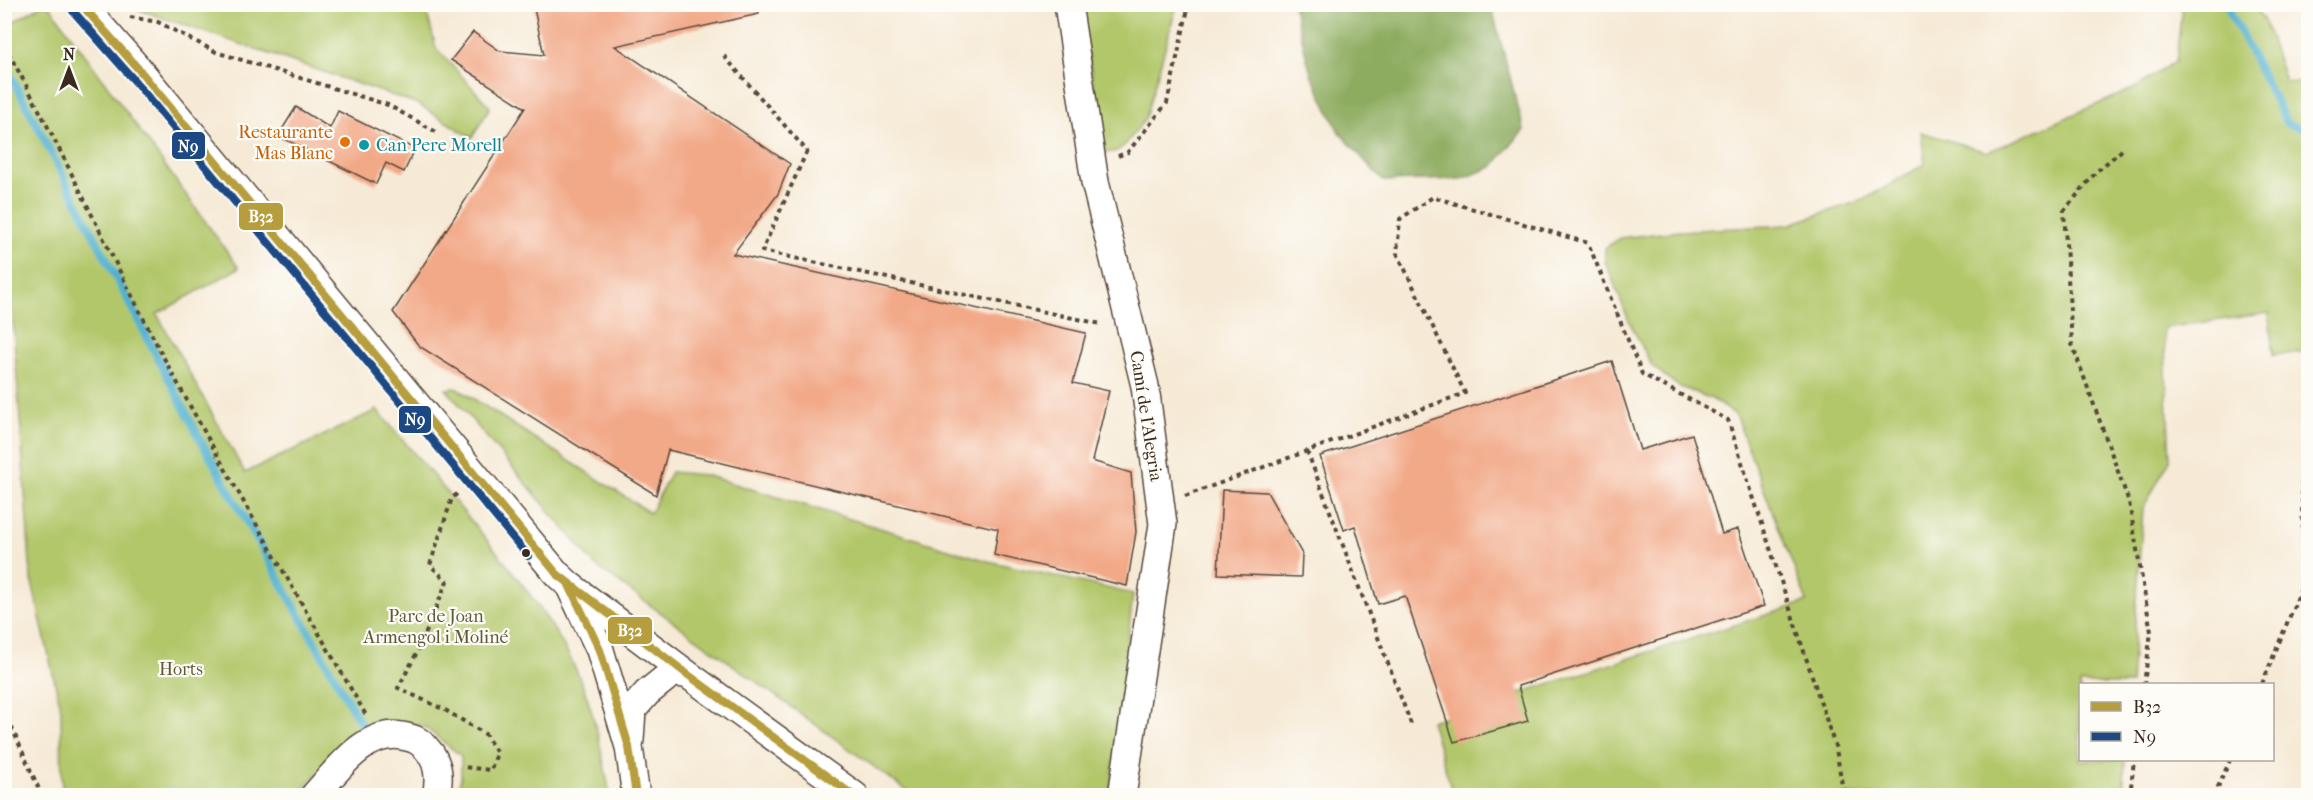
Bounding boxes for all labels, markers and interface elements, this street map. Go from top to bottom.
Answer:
north arrow [39,39,99,99]
text: N [63,45,76,64]
place label: Restaurante Mas Blanc [238,122,333,164]
line badge: N9 [171,131,206,160]
marker: Restaurante Mas Blanc [338,135,352,149]
place label: Can Pere Morell [376,135,502,156]
text: N9 [178,137,198,157]
marker: Can Pere Morell [357,138,371,152]
line badge: B32 [238,202,284,231]
text: B32 [248,207,274,227]
street label: Camí de l'Alegria [1125,349,1167,483]
line badge: N9 [398,405,432,434]
text: N9 [405,410,425,430]
unlabelled marker [520,547,532,559]
park label: Parc de Joan Armengol i Moliné [363,606,509,648]
line badge: B32 [607,616,653,645]
text: B32 [617,621,643,641]
park label: Horts [159,659,203,680]
legend [2079,683,2274,761]
text: B32 [2133,697,2161,718]
text: N9 [2133,727,2156,748]

